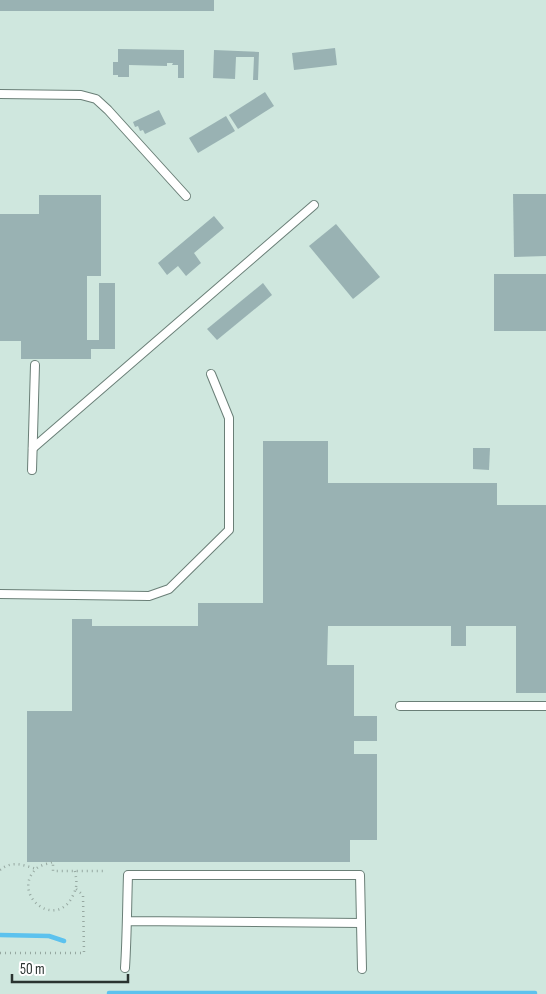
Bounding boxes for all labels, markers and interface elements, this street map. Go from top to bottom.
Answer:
scale bar [12,952,129,984]
text: 50 m [20,960,45,979]

